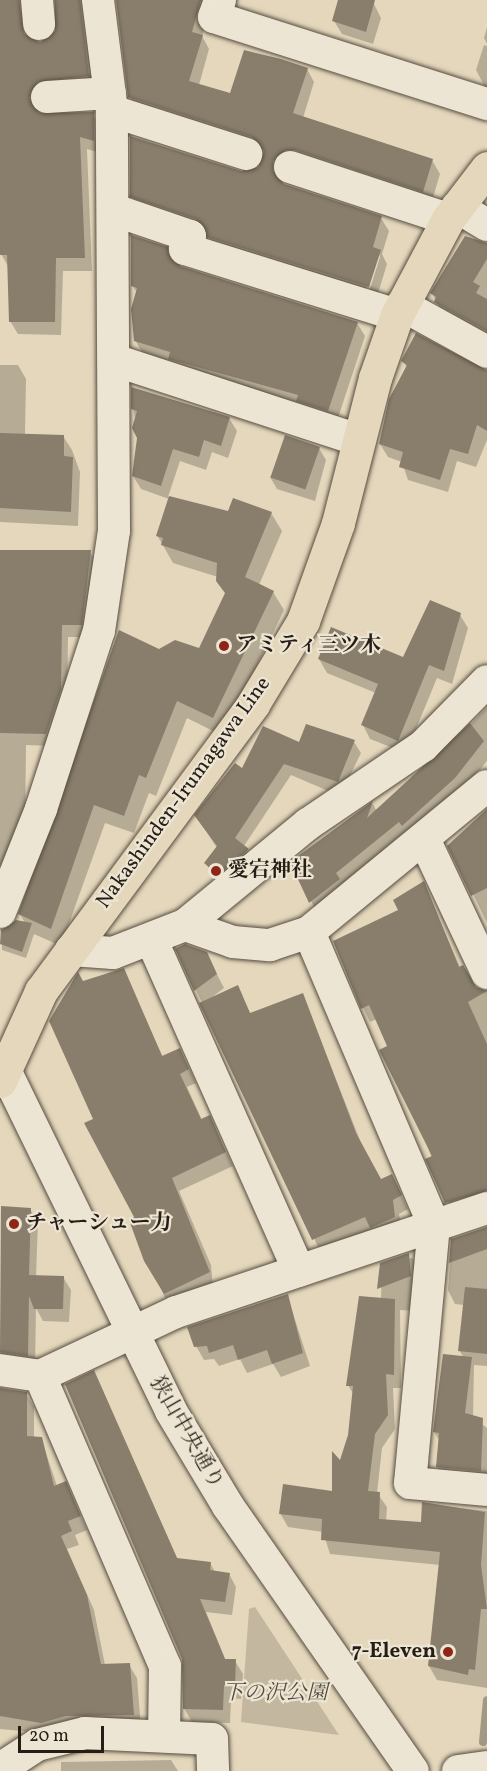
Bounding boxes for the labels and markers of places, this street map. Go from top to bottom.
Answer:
place label: アミティ三ツ木 [236,633,383,659]
marker: アミティ三ツ木 [217,639,231,653]
place label: 愛宕神社 [228,858,312,884]
marker: 愛宕神社 [209,864,223,878]
place label: チャーシュー力 [26,1211,173,1237]
marker: チャーシュー力 [7,1217,21,1231]
place label: 7-Eleven [352,1639,436,1665]
marker: 7-Eleven [441,1645,455,1659]

